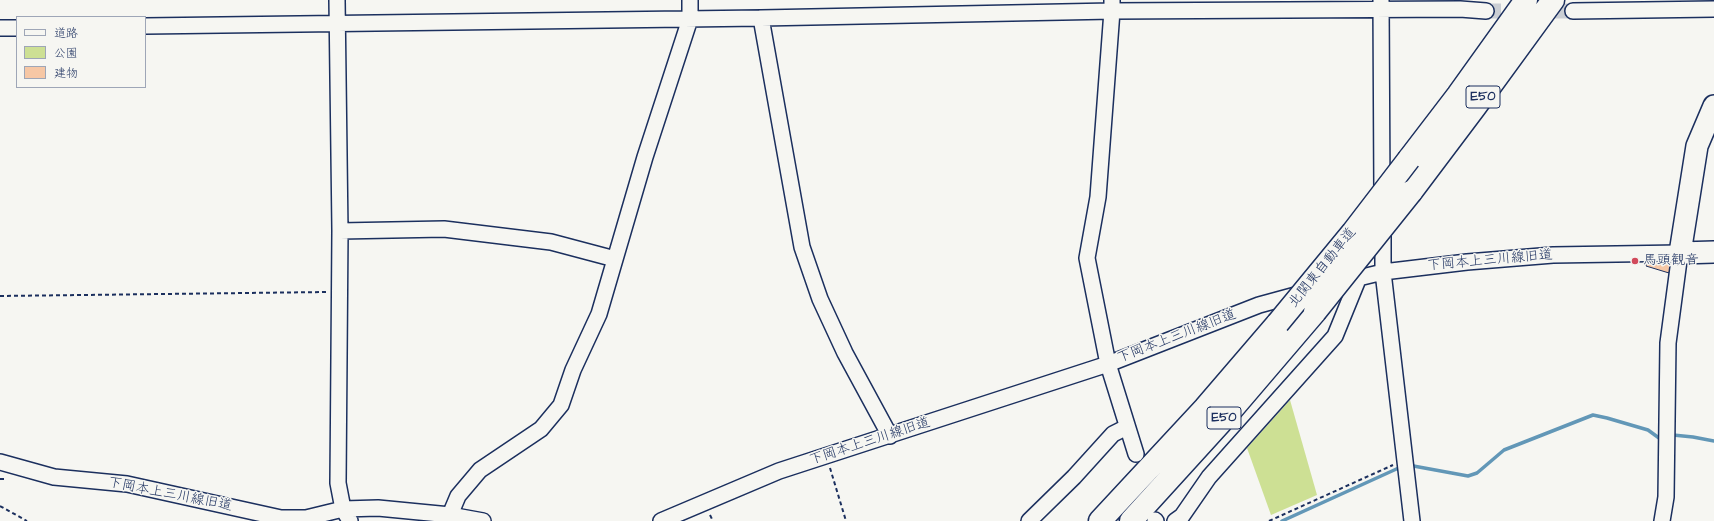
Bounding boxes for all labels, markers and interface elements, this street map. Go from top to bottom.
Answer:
legend [16,16,146,88]
text: 道路 [54,25,78,42]
text: 公園 [54,45,78,62]
text: 建物 [54,65,78,82]
road number: E50 [1466,86,1500,108]
street label: 北関東自動車道 [1286,225,1360,311]
street label: 下岡本上三川線旧道 [1427,247,1553,275]
place label: 馬頭観音 [1643,253,1699,269]
marker: 馬頭観音 [1630,256,1640,266]
street label: 下岡本上三川線旧道 [1115,307,1239,367]
road number: E50 [1207,407,1241,429]
street label: 下岡本上三川線旧道 [807,415,933,469]
street label: 下岡本上三川線旧道 [107,475,233,515]

